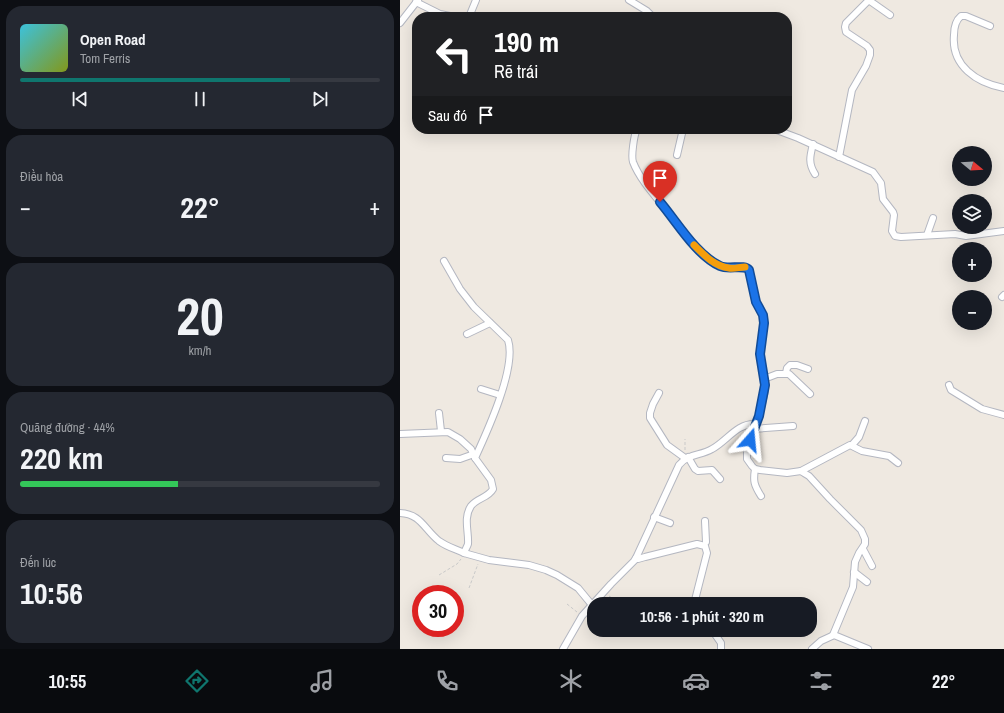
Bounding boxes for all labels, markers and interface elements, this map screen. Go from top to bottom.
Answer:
text: 190 m [494,23,559,61]
icon: left [428,28,480,80]
text: Open Road [80,29,146,50]
text: Tom Ferris [80,50,130,67]
text: Rẽ trái [494,59,538,84]
icon: previous [69,88,91,110]
icon: pause [189,88,211,110]
icon: next [309,88,331,110]
icon: arrive [475,104,497,126]
text: Sau đó [428,105,467,126]
north arrow [952,146,992,186]
map controls [952,146,992,330]
pin [643,161,677,202]
icon: arrive [649,167,671,189]
text: Điều hòa [20,168,63,185]
text: 22° [180,187,220,227]
text: − [20,192,31,222]
text: + [369,192,380,222]
button: layers [952,194,992,234]
button: + [952,242,992,282]
text: 20 [176,281,224,351]
button: − [952,290,992,330]
text: km/h [188,342,212,359]
text: Quãng đường · 44% [20,419,115,436]
position arrow [729,419,771,461]
text: 220 km [20,438,103,478]
text: Đến lúc [20,554,56,571]
text: 10:56 [20,573,83,613]
speed limit sign: 30 [412,585,464,637]
text: 10:56 · 1 phút · 320 m [640,606,764,627]
icon: directions [183,667,211,695]
icon: music [308,667,336,695]
icon: phone [433,667,461,695]
icon: climate [557,667,585,695]
icon: car [682,667,710,695]
icon: filters [807,667,835,695]
text: 10:55 [48,669,86,694]
text: 22° [932,669,956,694]

